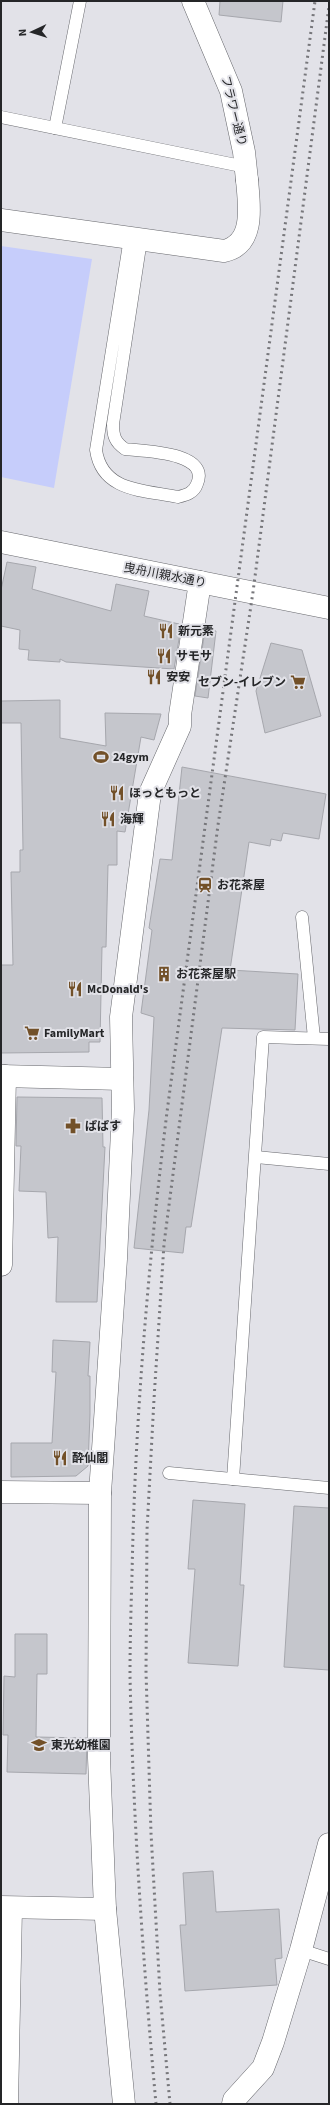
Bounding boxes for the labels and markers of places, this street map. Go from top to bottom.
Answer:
restaurant icon: 新元素 [157,622,175,640]
place label: 新元素 [178,623,214,640]
restaurant icon: サモサ [155,647,173,665]
place label: サモサ [176,648,212,665]
restaurant icon: 安安 [145,668,163,686]
place label: 安安 [166,669,190,686]
supermarket icon: セブン-イレブン [289,673,307,691]
place label: セブン-イレブン [198,674,286,691]
sports icon: 24gym [92,748,110,766]
place label: 24gym [113,749,149,766]
restaurant icon: ほっともっと [108,784,126,802]
place label: ほっともっと [129,785,201,802]
restaurant icon: 海輝 [99,810,117,828]
place label: 海輝 [120,811,144,828]
station icon: お花茶屋 [196,876,214,894]
place label: お花茶屋 [217,877,265,894]
building icon: お花茶屋駅 [155,965,173,983]
place label: お花茶屋駅 [176,966,236,983]
restaurant icon: McDonald's [66,980,84,998]
place label: McDonald's [87,981,148,998]
supermarket icon: FamilyMart [23,1024,41,1042]
place label: FamilyMart [44,1025,105,1042]
pharmacy icon: ぱぱす [64,1117,82,1135]
place label: ぱぱす [85,1118,121,1135]
restaurant icon: 酔仙閣 [51,1449,69,1467]
place label: 酔仙閣 [72,1450,108,1467]
school or university icon: 東光幼稚園 [30,1736,48,1754]
place label: 東光幼稚園 [51,1737,111,1754]

